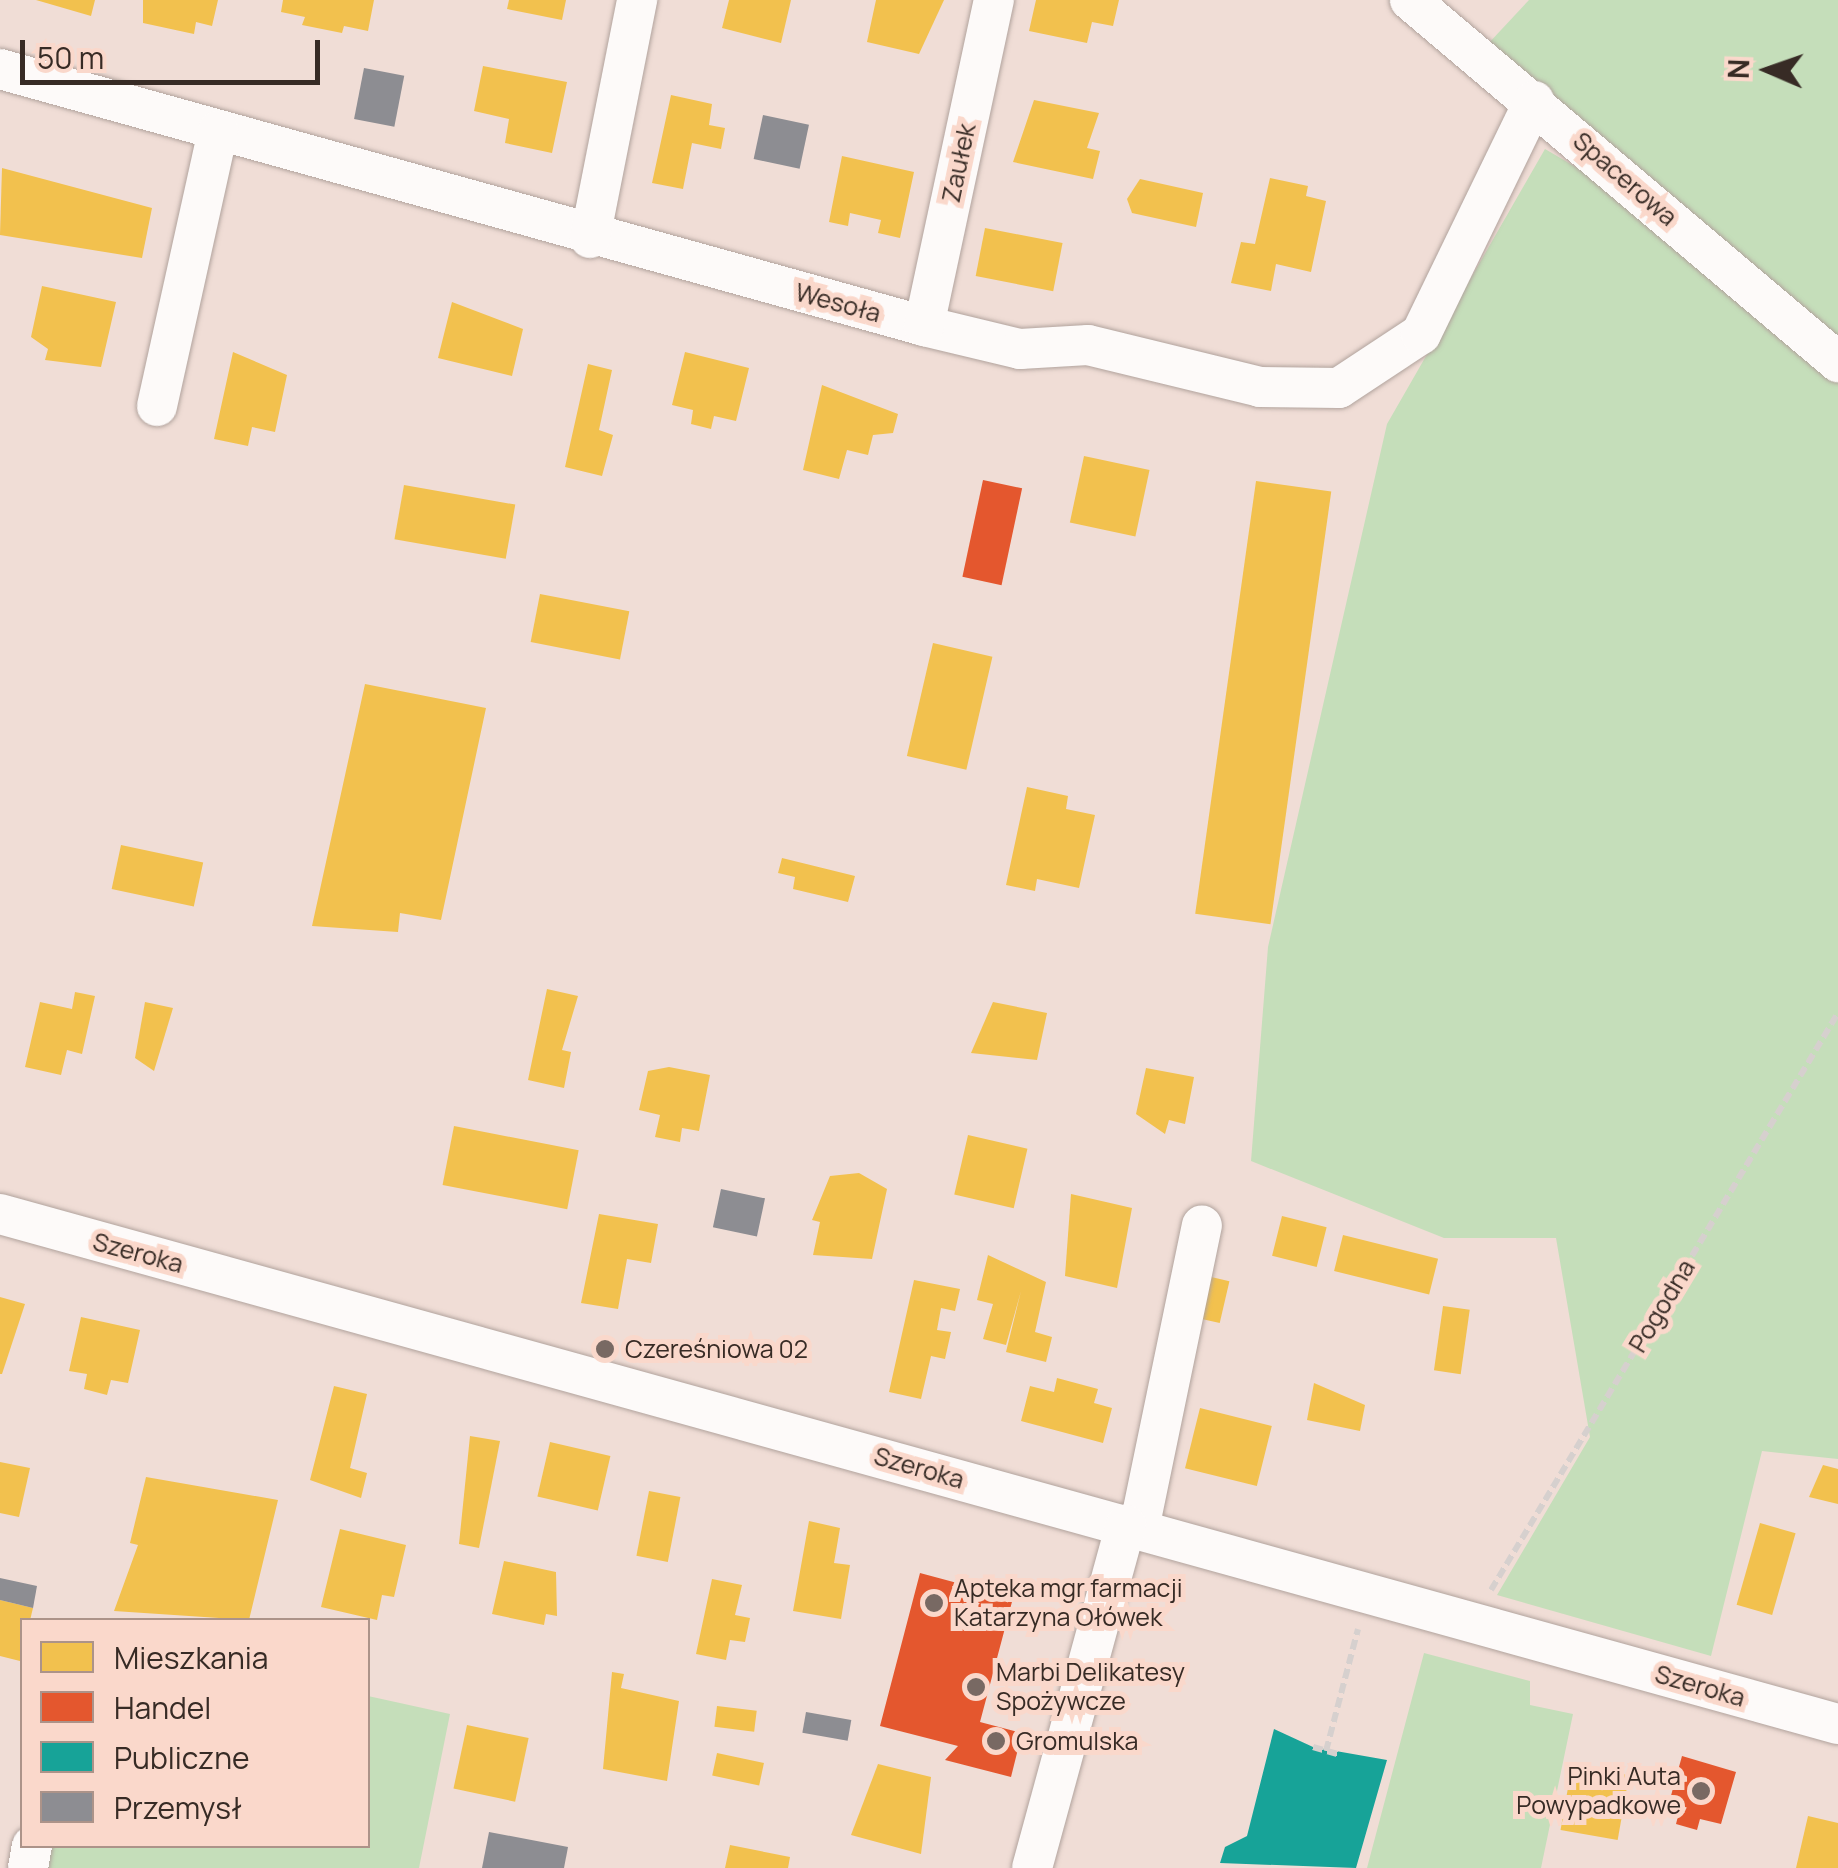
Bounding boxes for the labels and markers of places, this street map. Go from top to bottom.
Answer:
place label: Czereśniowa 02 [625,1334,808,1364]
marker: Czereśniowa 02 [594,1338,616,1360]
place label: Apteka mgr farmacji Katarzyna Ołówek [954,1574,1182,1633]
marker: Apteka mgr farmacji Katarzyna Ołówek [923,1592,945,1614]
place label: Marbi Delikatesy Spożywcze [996,1658,1185,1717]
marker: Marbi Delikatesy Spożywcze [965,1676,987,1698]
place label: Gromulska [1016,1726,1138,1756]
marker: Gromulska [985,1730,1007,1752]
place label: Pinki Auta Powypadkowe [1516,1762,1681,1821]
marker: Pinki Auta Powypadkowe [1690,1780,1712,1802]

